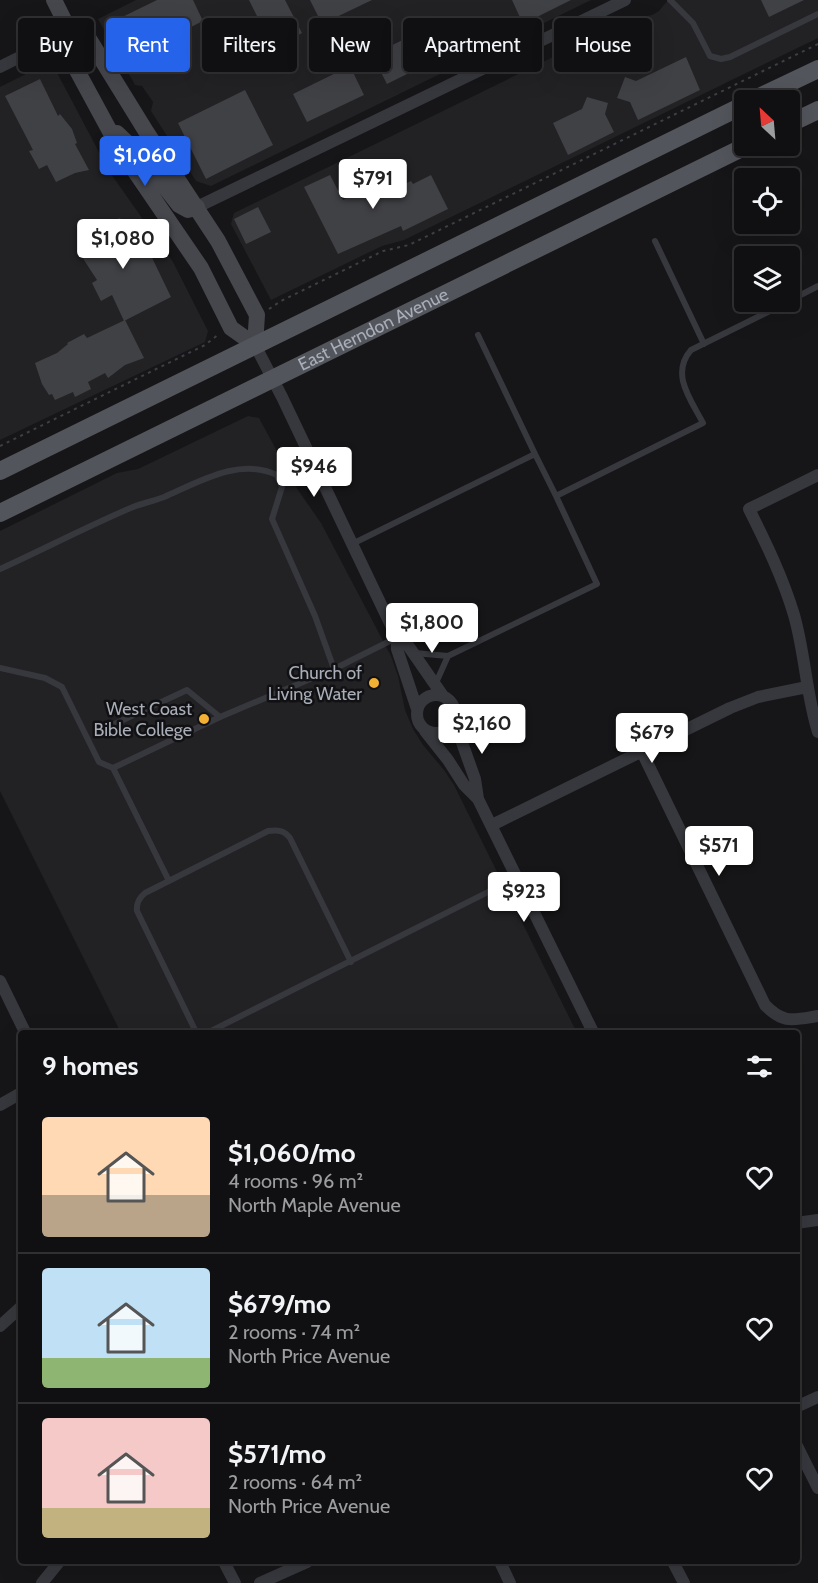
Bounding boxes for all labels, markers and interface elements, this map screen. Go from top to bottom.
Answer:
chip: Buy [18,18,94,72]
chip: Rent [106,18,190,72]
chip: Filters [202,18,297,72]
chip: New [309,18,391,72]
chip: Apartment [403,18,542,72]
chip: House [554,18,652,72]
north arrow [734,90,800,156]
map controls [734,90,800,312]
pin: $1,060 [96,136,194,187]
text: $1,060 [114,143,176,167]
pin: $791 [337,159,409,210]
text: $791 [353,166,393,190]
button: locate [734,168,800,234]
pin: $1,080 [74,219,172,270]
text: $1,080 [91,226,155,250]
button: layers [734,246,800,312]
street label: East Herndon Avenue [294,283,452,376]
pin: $946 [278,447,350,498]
text: $946 [291,454,337,478]
pin: $1,800 [383,603,481,654]
text: $1,800 [400,610,464,634]
place label: Church of Living Water [268,662,362,705]
marker: Church of Living Water [367,676,381,690]
place label: West Coast Bible College [94,698,192,741]
pin: $2,160 [433,704,531,755]
text: $2,160 [452,711,512,735]
marker: West Coast Bible College [197,712,211,726]
pin: $679 [616,713,688,764]
text: $679 [630,720,674,744]
pin: $571 [683,826,755,877]
text: $571 [699,833,739,857]
pin: $923 [488,872,560,923]
text: $923 [502,879,546,903]
text: 9 homes [42,1050,139,1082]
icon: filters [743,1050,776,1083]
text: $1,060/mo [228,1137,356,1169]
icon: home [90,1141,162,1213]
icon: heart [743,1161,776,1194]
text: 4 rooms · 96 m² [228,1169,363,1193]
text: North Maple Avenue [228,1193,401,1217]
text: $679/mo [228,1288,331,1320]
icon: home [90,1292,162,1364]
icon: heart [743,1312,776,1345]
text: 2 rooms · 74 m² [228,1320,360,1344]
text: North Price Avenue [228,1344,390,1368]
text: $571/mo [228,1438,326,1470]
icon: home [90,1442,162,1514]
icon: heart [743,1462,776,1495]
text: 2 rooms · 64 m² [228,1470,362,1494]
text: North Price Avenue [228,1494,390,1518]

